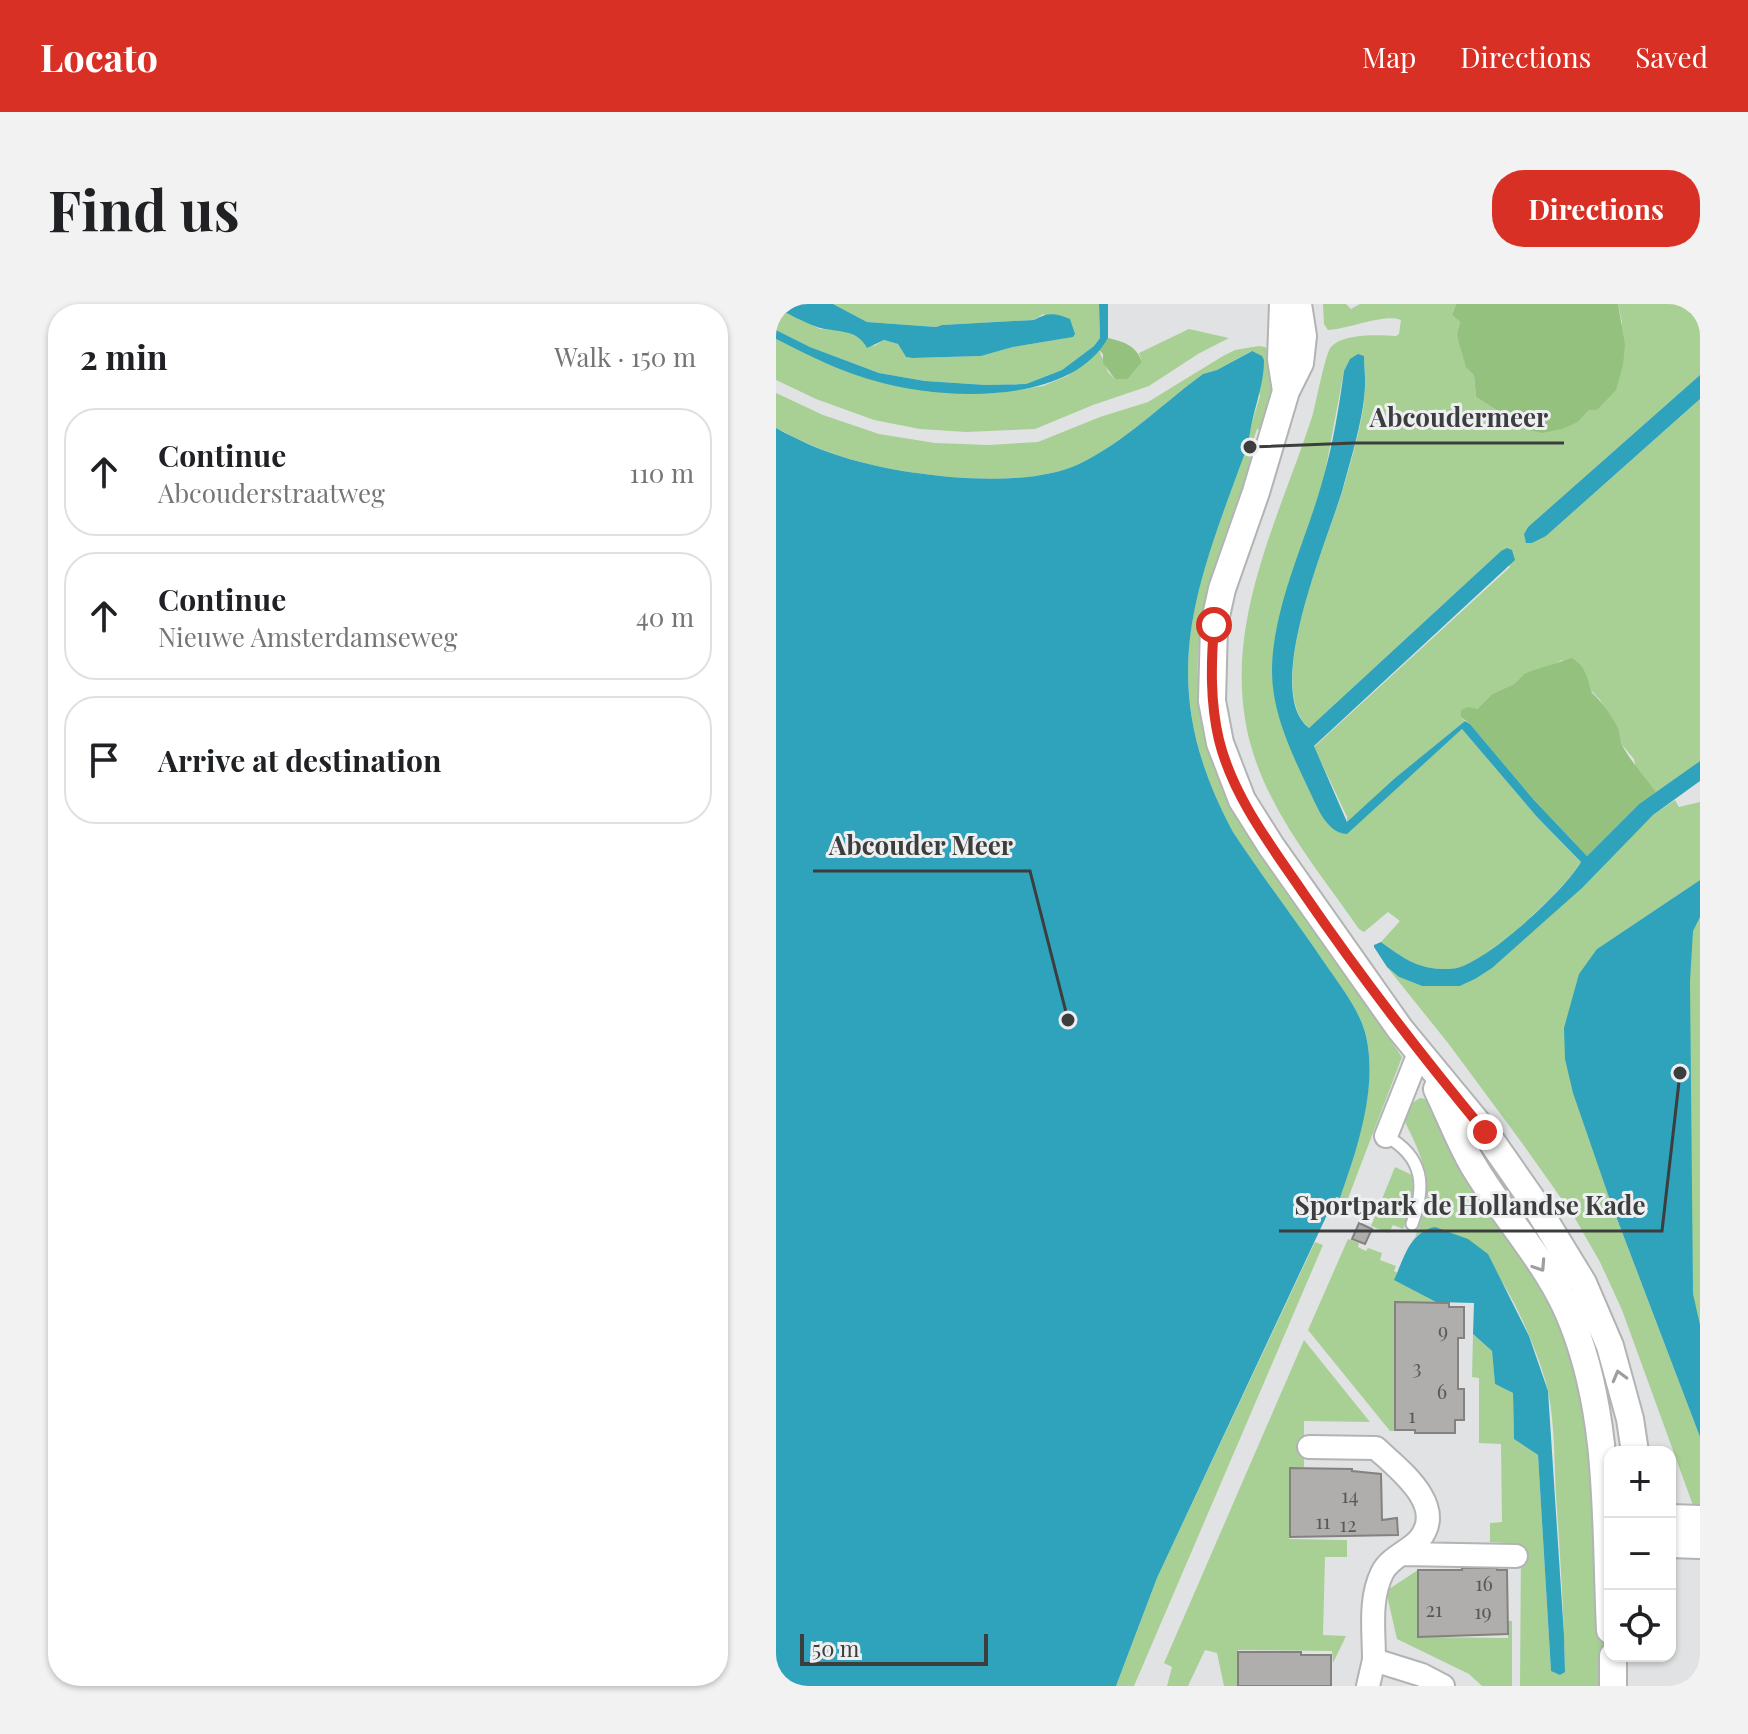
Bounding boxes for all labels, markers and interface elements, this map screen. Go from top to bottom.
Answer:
text: Locato [40,31,158,82]
text: Map [1362,38,1416,75]
text: Directions [1460,38,1591,75]
text: Saved [1635,38,1708,75]
button: Directions [1492,170,1700,247]
text: Find us [48,171,240,246]
text: 2 min [80,333,168,379]
text: Walk · 150 m [554,339,696,374]
callout: Abcoudermeer [1354,393,1564,443]
text: Abcoudermeer [1369,399,1548,434]
text: Continue [158,435,286,475]
icon: ahead [82,450,126,494]
text: 110 m [630,455,694,490]
text: Abcouderstraatweg [158,475,385,510]
text: Continue [158,579,286,619]
icon: ahead [82,594,126,638]
text: 40 m [636,599,694,634]
route start [1196,607,1232,643]
text: Nieuwe Amsterdamseweg [158,619,457,654]
icon: arrive [82,738,126,782]
text: Arrive at destination [158,740,441,780]
callout: Abcouder Meer [813,821,1030,871]
text: Abcouder Meer [828,827,1013,862]
route end [1467,1114,1503,1150]
callout: Sportpark de Hollandse Kade [1279,1181,1662,1231]
text: Sportpark de Hollandse Kade [1294,1187,1646,1222]
one-way arrow [1531,1258,1546,1272]
house number: 9 [1438,1316,1448,1343]
house number: 3 [1412,1353,1422,1380]
one-way arrow [1611,1369,1628,1383]
house number: 6 [1437,1377,1447,1404]
house number: 1 [1408,1401,1416,1428]
map controls [1604,1446,1676,1662]
button: + [1604,1446,1676,1518]
house number: 14 [1341,1481,1359,1508]
house number: 11 [1316,1507,1330,1534]
house number: 12 [1340,1510,1356,1537]
button: − [1604,1518,1676,1590]
house number: 16 [1475,1569,1493,1596]
button: locate [1604,1590,1676,1662]
house number: 21 [1426,1595,1442,1622]
house number: 19 [1474,1597,1492,1624]
scale bar [800,1630,988,1666]
text: 50 m [812,1633,859,1663]

